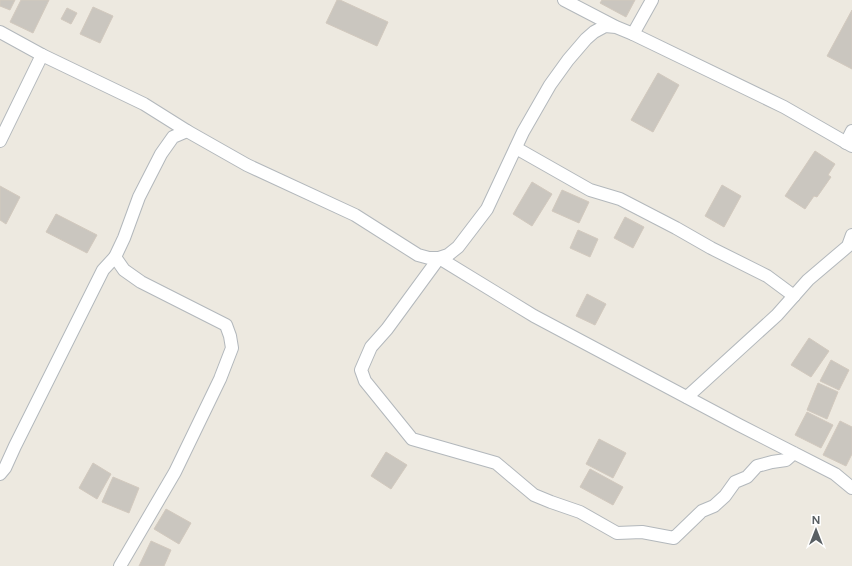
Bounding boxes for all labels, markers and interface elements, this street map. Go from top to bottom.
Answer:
north arrow [796,510,836,550]
text: N [812,514,820,527]

